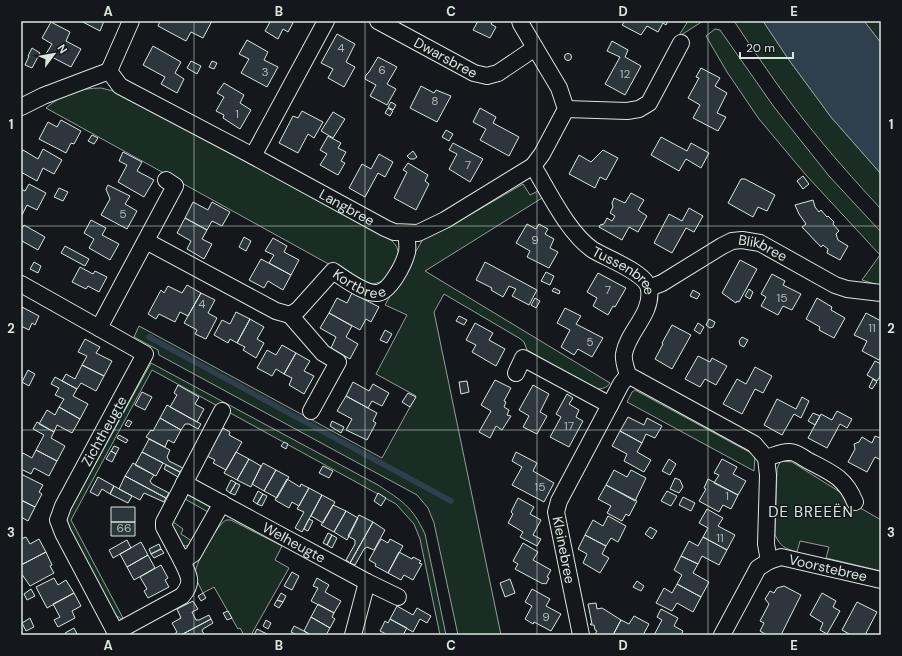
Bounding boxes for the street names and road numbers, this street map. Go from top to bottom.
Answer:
street label: Dwarsbree [411,33,481,82]
street label: Langbree [316,185,378,230]
street label: Blikbree [737,231,791,265]
street label: Tussenbree [589,242,659,296]
street label: Kortbree [329,265,389,302]
street label: Zichtheugte [77,393,131,469]
street label: Kleinebree [549,515,579,585]
street label: Welheugte [259,518,329,567]
street label: Voorstebree [787,550,869,586]

